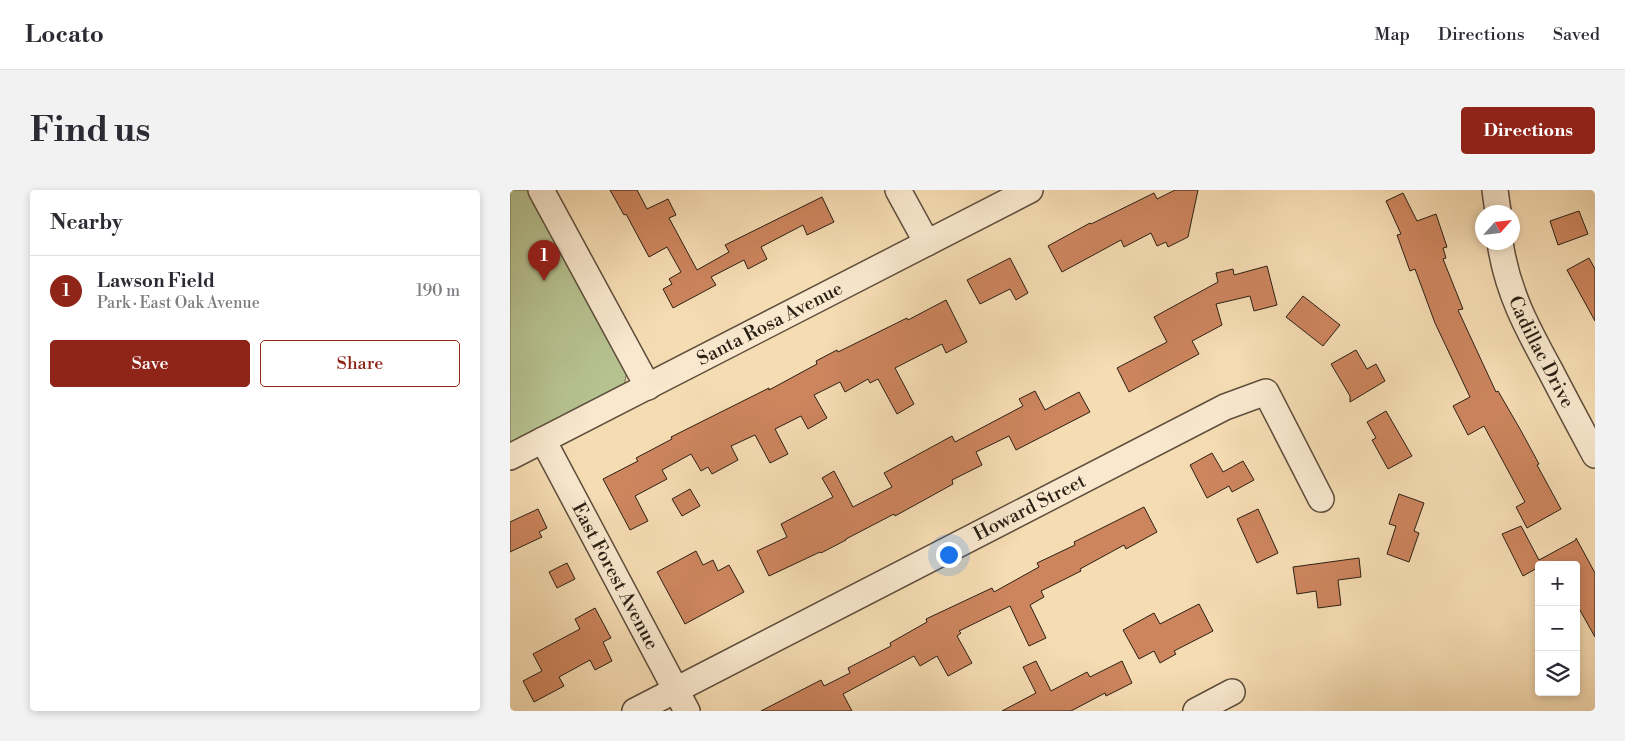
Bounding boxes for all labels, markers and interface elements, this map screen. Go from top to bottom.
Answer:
text: Locato [25,20,104,50]
text: Map [1374,23,1410,46]
text: Directions [1438,23,1525,46]
text: Saved [1553,23,1600,46]
button: Directions [1461,107,1595,154]
text: Find us [30,109,150,152]
north arrow [1475,205,1520,250]
text: Nearby [50,210,123,236]
pin: 1 [528,240,560,281]
text: Lawson Field [97,269,215,293]
street label: Santa Rosa Avenue [693,276,847,371]
text: 1 [62,281,70,301]
text: 190 m [416,281,460,301]
street label: Cadillac Drive [1503,292,1580,412]
text: Park · East Oak Avenue [97,293,260,313]
button: Save [50,340,250,387]
button: Share [260,340,460,387]
street label: Howard Street [970,469,1090,546]
street label: East Forest Avenue [566,498,664,654]
your location [936,542,962,568]
map controls [1535,561,1580,696]
button: + [1535,561,1580,606]
button: − [1535,606,1580,651]
button: layers [1535,651,1580,696]

